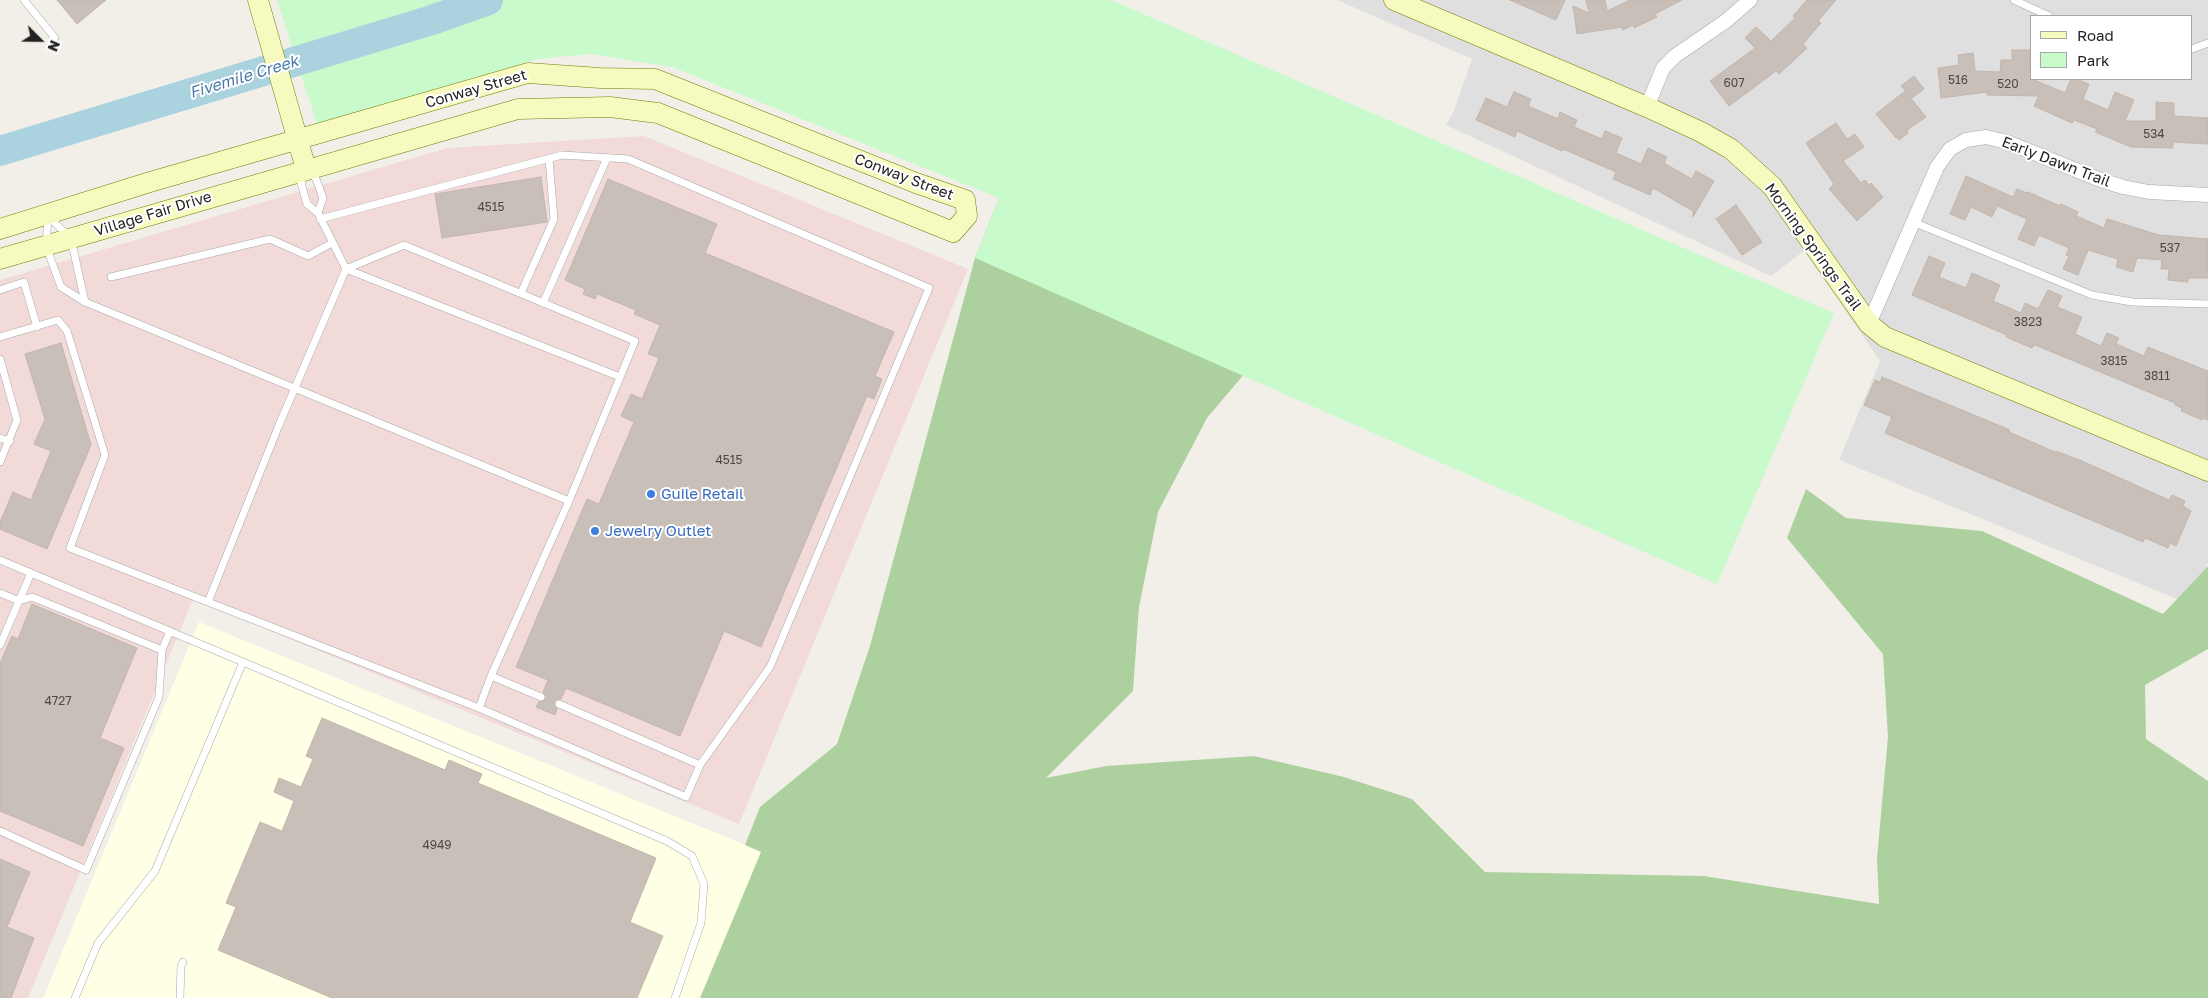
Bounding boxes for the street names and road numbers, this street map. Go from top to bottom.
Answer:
street label: Conway Street [423,66,529,112]
street label: Early Dawn Trail [1999,133,2113,191]
street label: Conway Street [852,150,956,204]
street label: Morning Springs Trail [1761,180,1865,314]
street label: Village Fair Drive [92,188,214,240]

